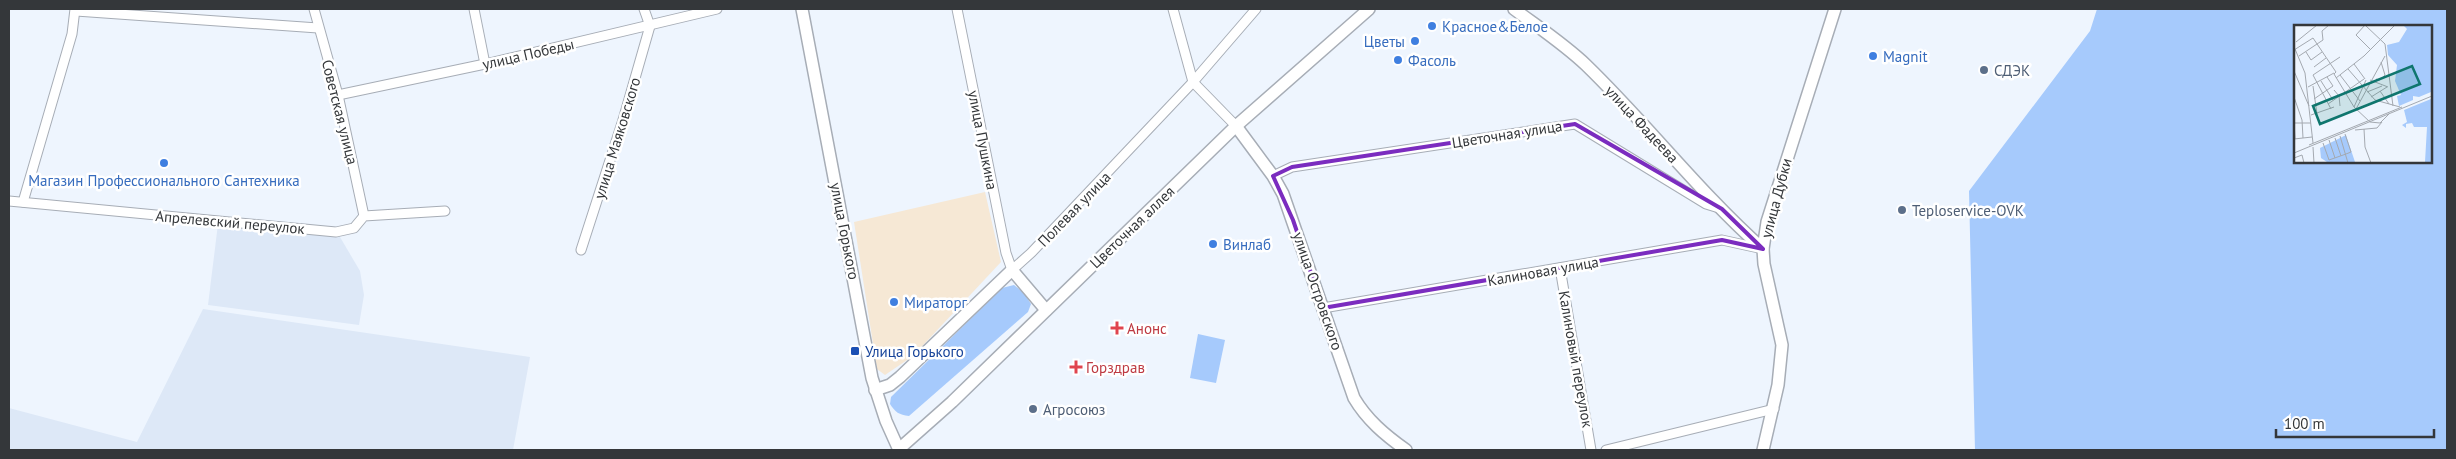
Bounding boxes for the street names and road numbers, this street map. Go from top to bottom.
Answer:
street label: улица Победы [480,34,576,74]
street label: Советская улица [318,57,362,167]
street label: улица Маяковского [589,75,645,201]
street label: улица Фадеева [1601,81,1683,167]
street label: улица Пушкина [964,89,1002,191]
street label: Цветочная улица [1451,116,1563,152]
street label: улица Дубки [1756,156,1796,240]
street label: Полевая улица [1033,167,1115,251]
street label: улица Горького [826,181,864,281]
street label: Цветочная аллея [1086,182,1178,272]
street label: Апрелевский переулок [155,206,306,238]
street label: улица Островского [1289,229,1347,353]
street label: Калиновая улица [1486,252,1600,290]
street label: Калиновый переулок [1555,289,1598,430]

